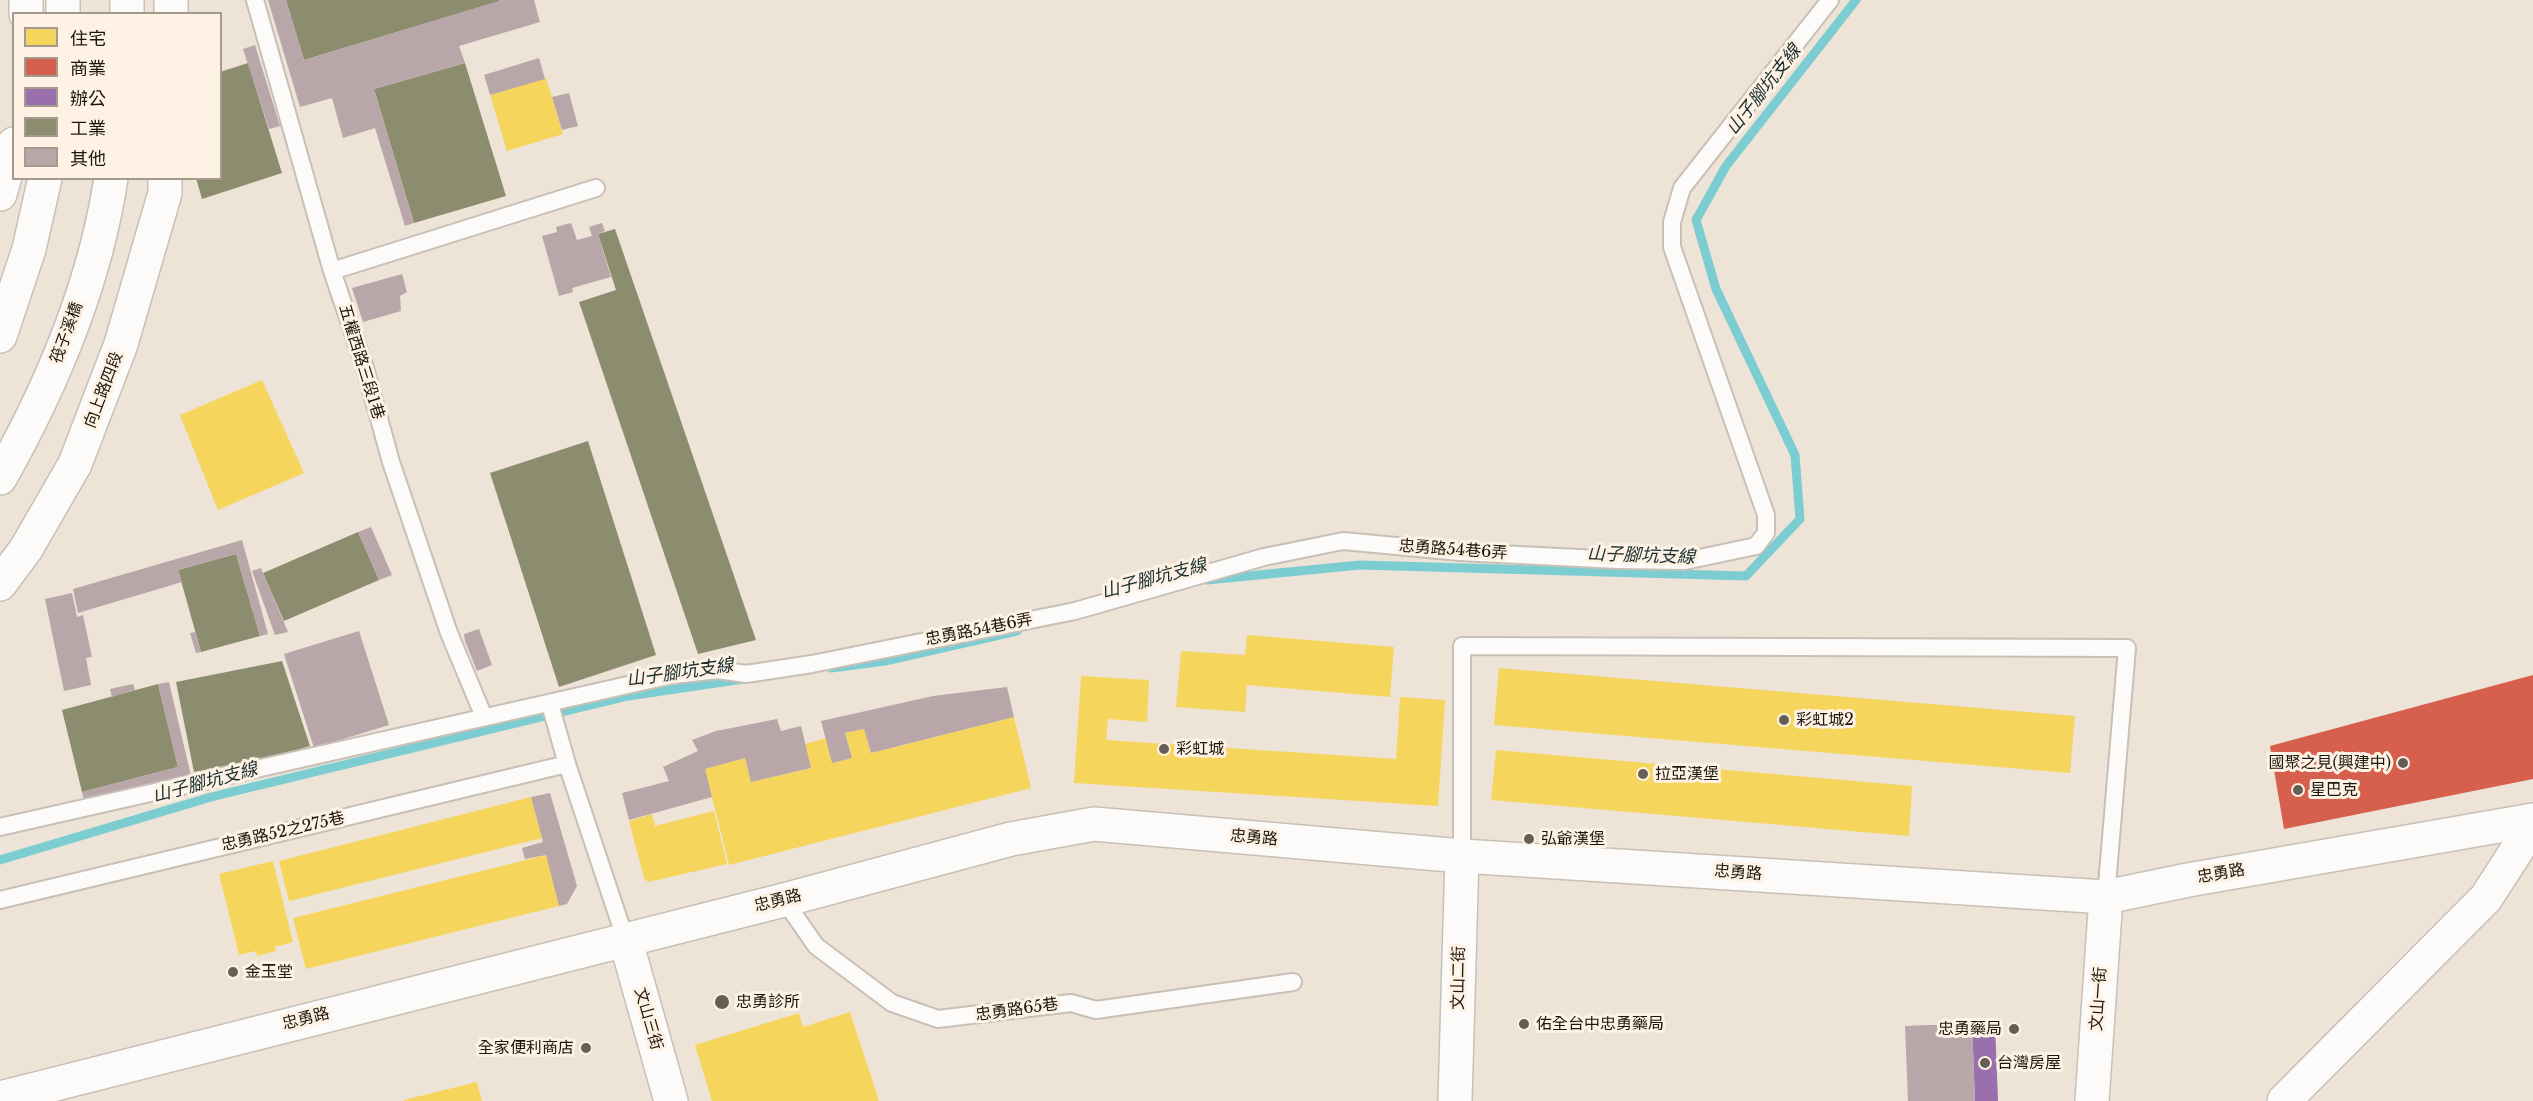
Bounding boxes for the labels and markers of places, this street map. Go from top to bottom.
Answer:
place label: 彩虹城2 [1796,710,1854,730]
marker: 彩虹城2 [1777,713,1791,727]
place label: 彩虹城 [1176,739,1224,759]
marker: 彩虹城 [1157,742,1171,756]
place label: 國聚之見(興建中) [2268,753,2391,773]
marker: 國聚之見(興建中) [2396,756,2410,770]
place label: 拉亞漢堡 [1655,764,1719,784]
marker: 拉亞漢堡 [1636,767,1650,781]
place label: 星巴克 [2310,780,2358,800]
marker: 星巴克 [2291,783,2305,797]
place label: 弘爺漢堡 [1541,829,1605,849]
marker: 弘爺漢堡 [1522,832,1536,846]
place label: 金玉堂 [245,962,293,982]
marker: 金玉堂 [226,965,240,979]
place label: 忠勇診所 [736,992,800,1012]
marker: 忠勇診所 [713,993,731,1011]
place label: 佑全台中忠勇藥局 [1536,1014,1664,1034]
marker: 佑全台中忠勇藥局 [1517,1017,1531,1031]
place label: 忠勇藥局 [1938,1019,2002,1039]
marker: 忠勇藥局 [2007,1022,2021,1036]
place label: 全家便利商店 [478,1038,574,1058]
marker: 全家便利商店 [579,1041,593,1055]
place label: 台灣房屋 [1997,1053,2061,1073]
marker: 台灣房屋 [1978,1056,1992,1070]

